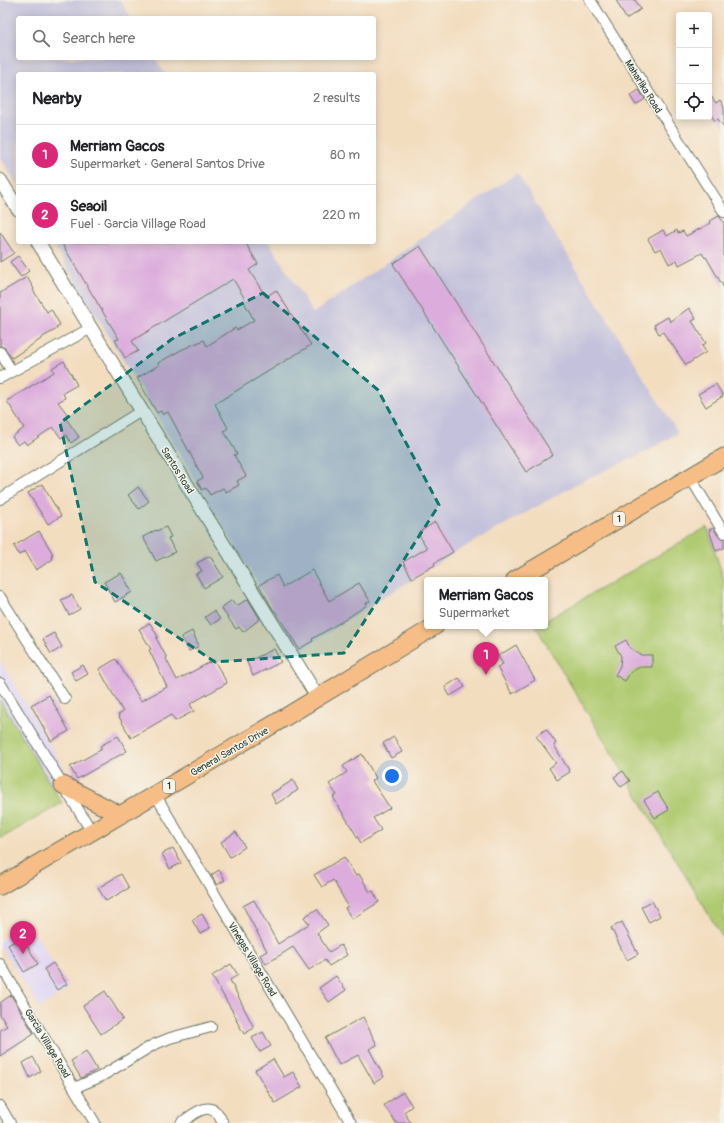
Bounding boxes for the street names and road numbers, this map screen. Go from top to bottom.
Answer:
street label: Maharlika Road [622,58,664,115]
street label: Santos Road [158,445,196,496]
road number: 1 [613,512,625,526]
street label: General Santos Drive [188,725,271,779]
road number: 1 [163,779,175,793]
street label: Vinegas Village Road [225,920,279,999]
street label: Garcia Village Road [22,1007,73,1080]

